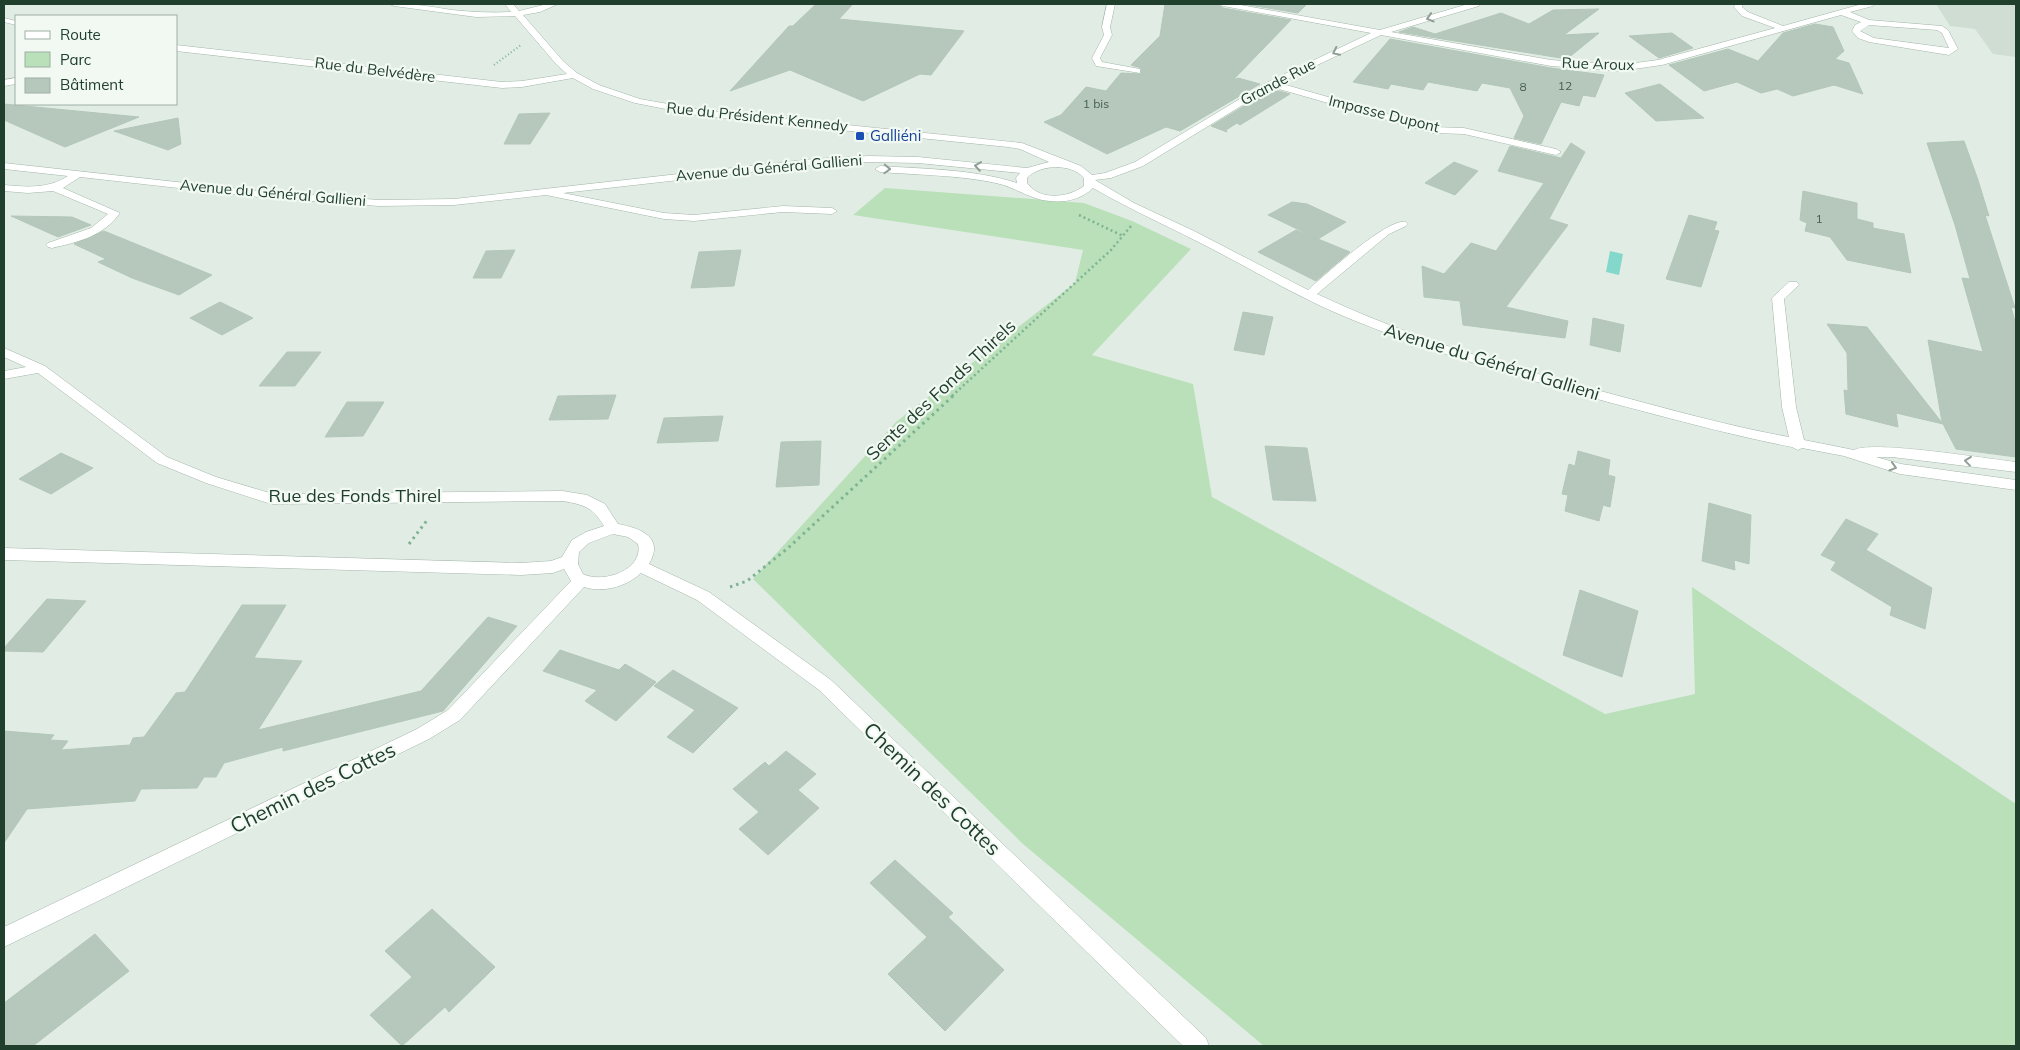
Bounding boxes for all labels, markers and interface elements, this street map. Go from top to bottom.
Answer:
one-way arrow [1426,12,1434,22]
legend [15,15,178,105]
text: Route [60,25,101,44]
one-way arrow [1332,45,1341,56]
text: Parc [60,50,91,69]
street label: Rue du Belvédère [314,53,436,86]
street label: Rue Aroux [1561,53,1635,74]
street label: Grande Rue [1237,54,1319,109]
text: Bâtiment [60,75,123,94]
house number: 12 [1558,78,1572,93]
house number: 8 [1519,79,1527,94]
street label: Impasse Dupont [1327,91,1441,136]
house number: 1 bis [1083,96,1109,111]
street label: Rue du Président Kennedy [665,98,849,135]
place label: Galliéni [870,126,921,145]
marker: Galliéni [854,130,866,142]
street label: Avenue du Général Gallieni [675,150,863,185]
one-way arrow [974,161,982,172]
one-way arrow [883,164,891,175]
street label: Avenue du Général Gallieni [179,175,367,210]
house number: 1 [1815,211,1823,226]
street label: Sente des Fonds Thirels [861,314,1020,465]
street label: Avenue du Général Gallieni [1382,318,1603,405]
one-way arrow [1964,456,1972,467]
one-way arrow [1888,461,1896,471]
street label: Rue des Fonds Thirel [269,484,441,507]
street label: Chemin des Cottes [859,716,1007,860]
street label: Chemin des Cottes [226,736,400,838]

